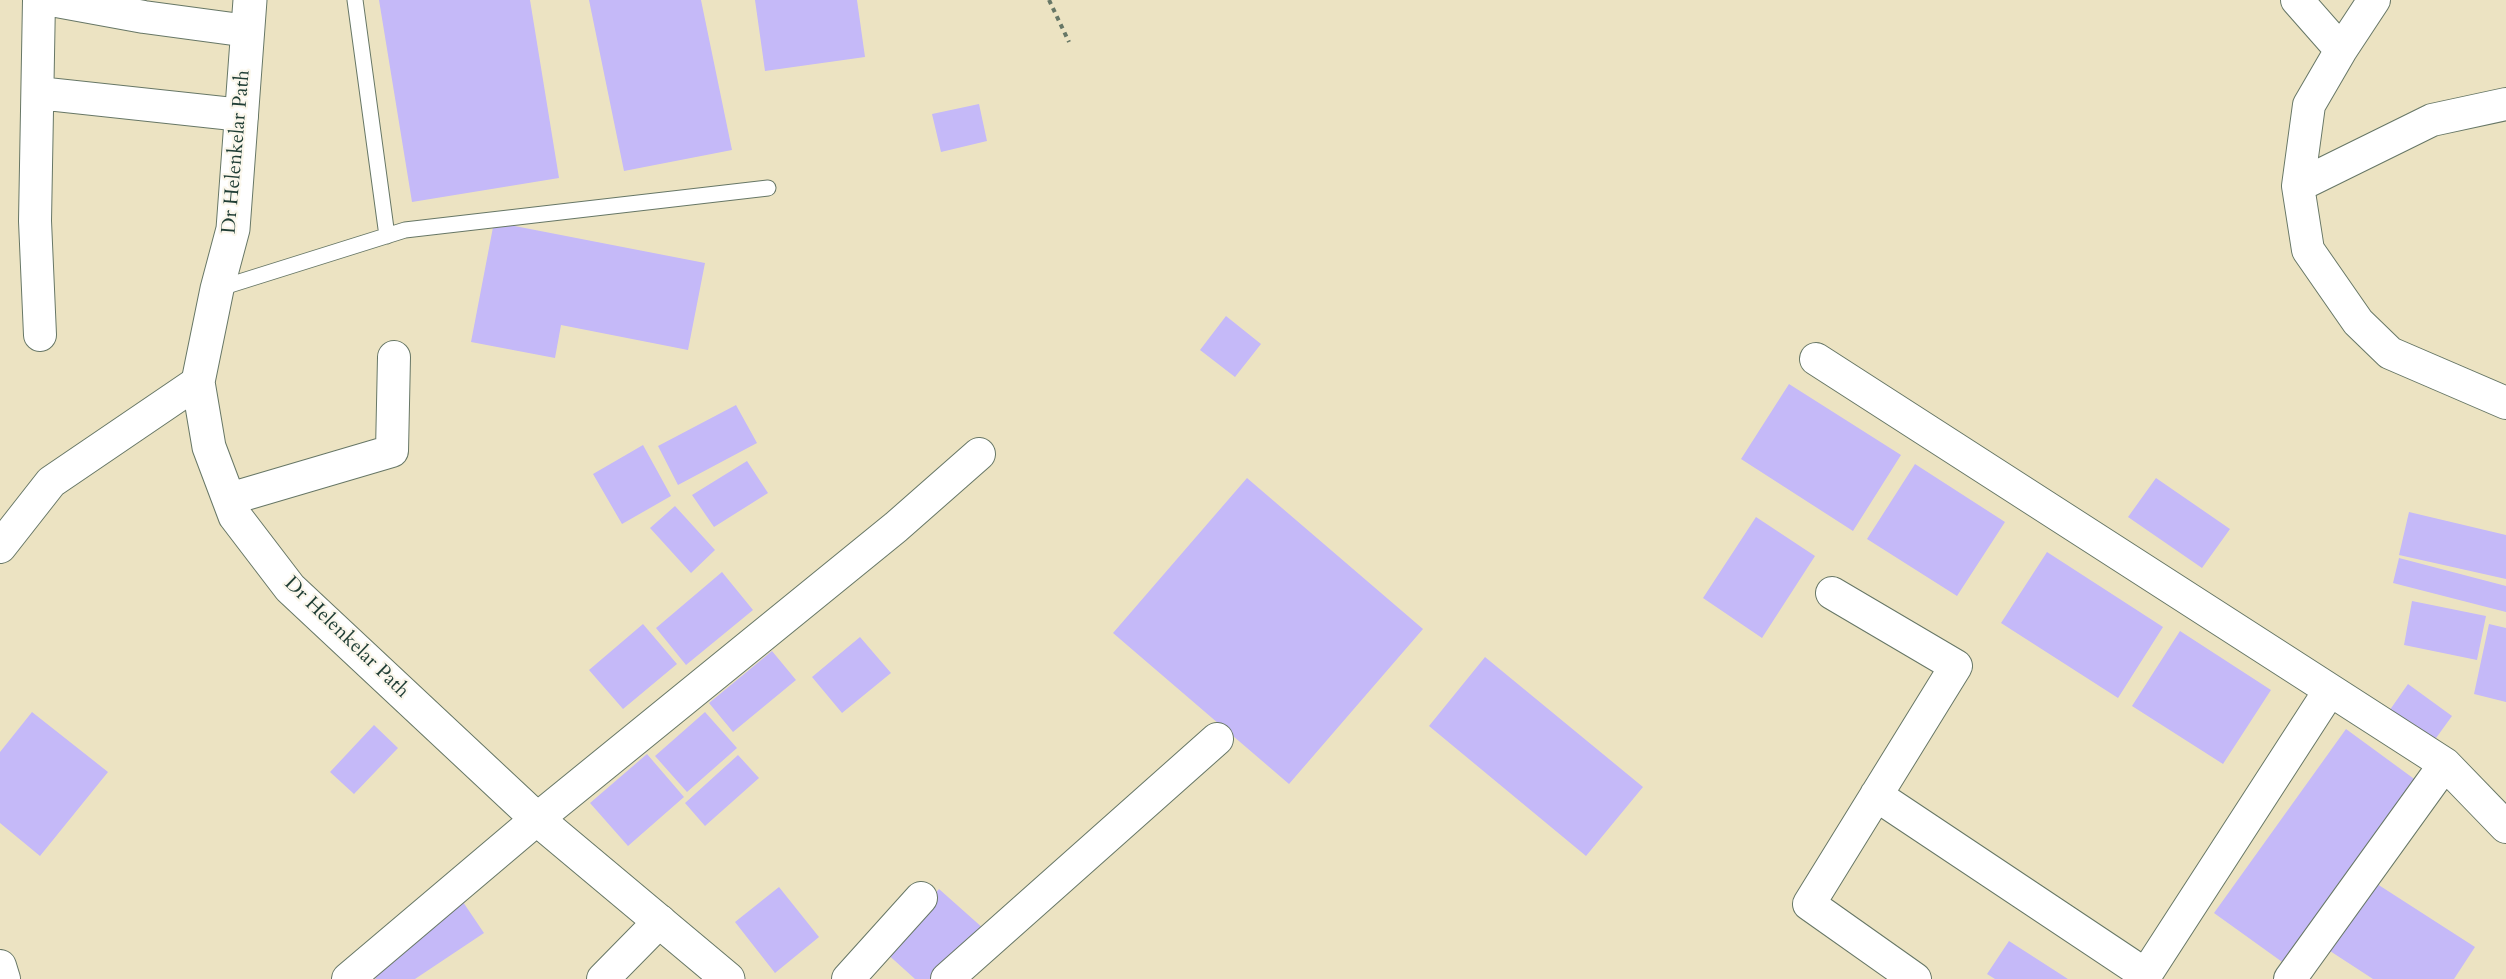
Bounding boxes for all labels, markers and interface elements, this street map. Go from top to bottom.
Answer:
street label: Dr Helenkelar Path [218,69,256,235]
street label: Dr Helenkelar Path [279,572,413,704]

